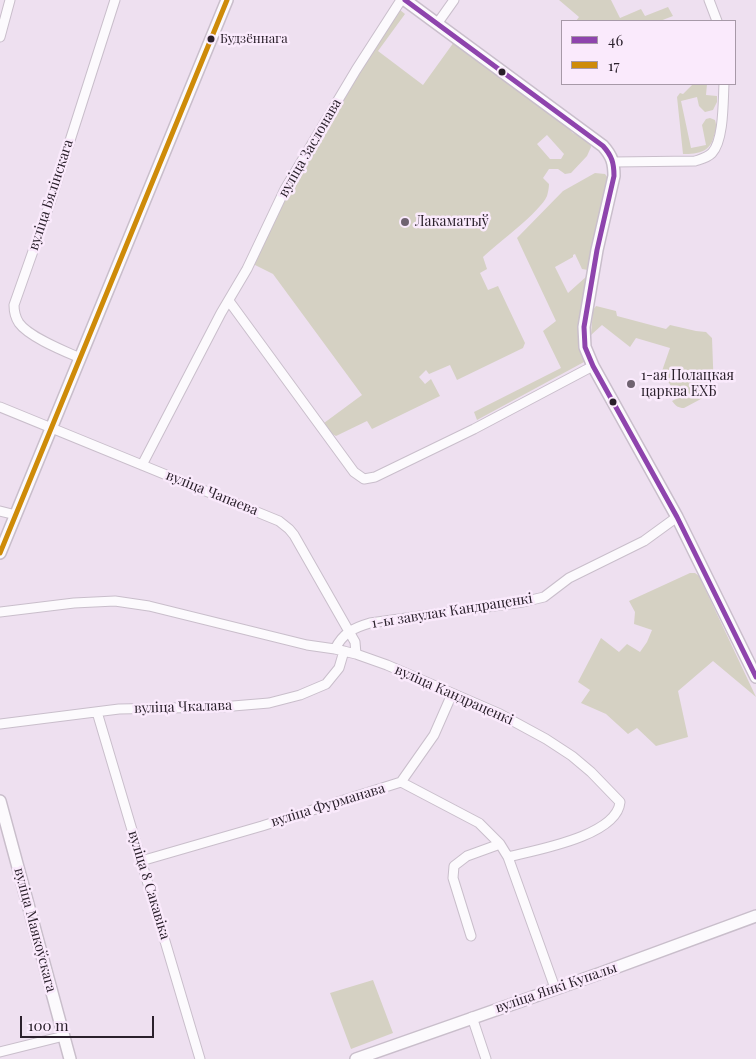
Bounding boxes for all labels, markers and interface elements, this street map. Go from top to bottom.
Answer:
legend [561,20,736,85]
text: 46 [608,30,623,50]
place label: Будзённага [220,31,288,47]
marker: Будзённага [206,34,216,44]
text: 17 [608,55,620,75]
unlabelled marker [497,67,507,77]
street label: вуліца Заслонава [275,96,345,200]
street label: вуліца Бялінскага [25,137,77,253]
place label: Лакаматыў [415,214,489,230]
marker: Лакаматыў [399,216,411,228]
place label: 1-ая Полацкая царква ЕХБ [641,368,734,401]
marker: 1-ая Полацкая царква ЕХБ [625,378,637,390]
unlabelled marker [608,397,618,407]
street label: вуліца Чапаева [164,467,260,519]
street label: 1-ы завулак Кандраценкі [370,590,534,632]
street label: вуліца Кандраценкі [392,661,516,729]
street label: вуліца Чкалава [134,697,232,717]
street label: вуліца Фурманава [269,780,387,830]
street label: вуліца 8 Сакавіка [124,828,174,942]
street label: вуліца Маякоўскага [10,866,60,994]
street label: вуліца Янкі Купалы [493,959,619,1017]
scale bar [22,1006,156,1038]
text: 100 m [28,1015,69,1035]

